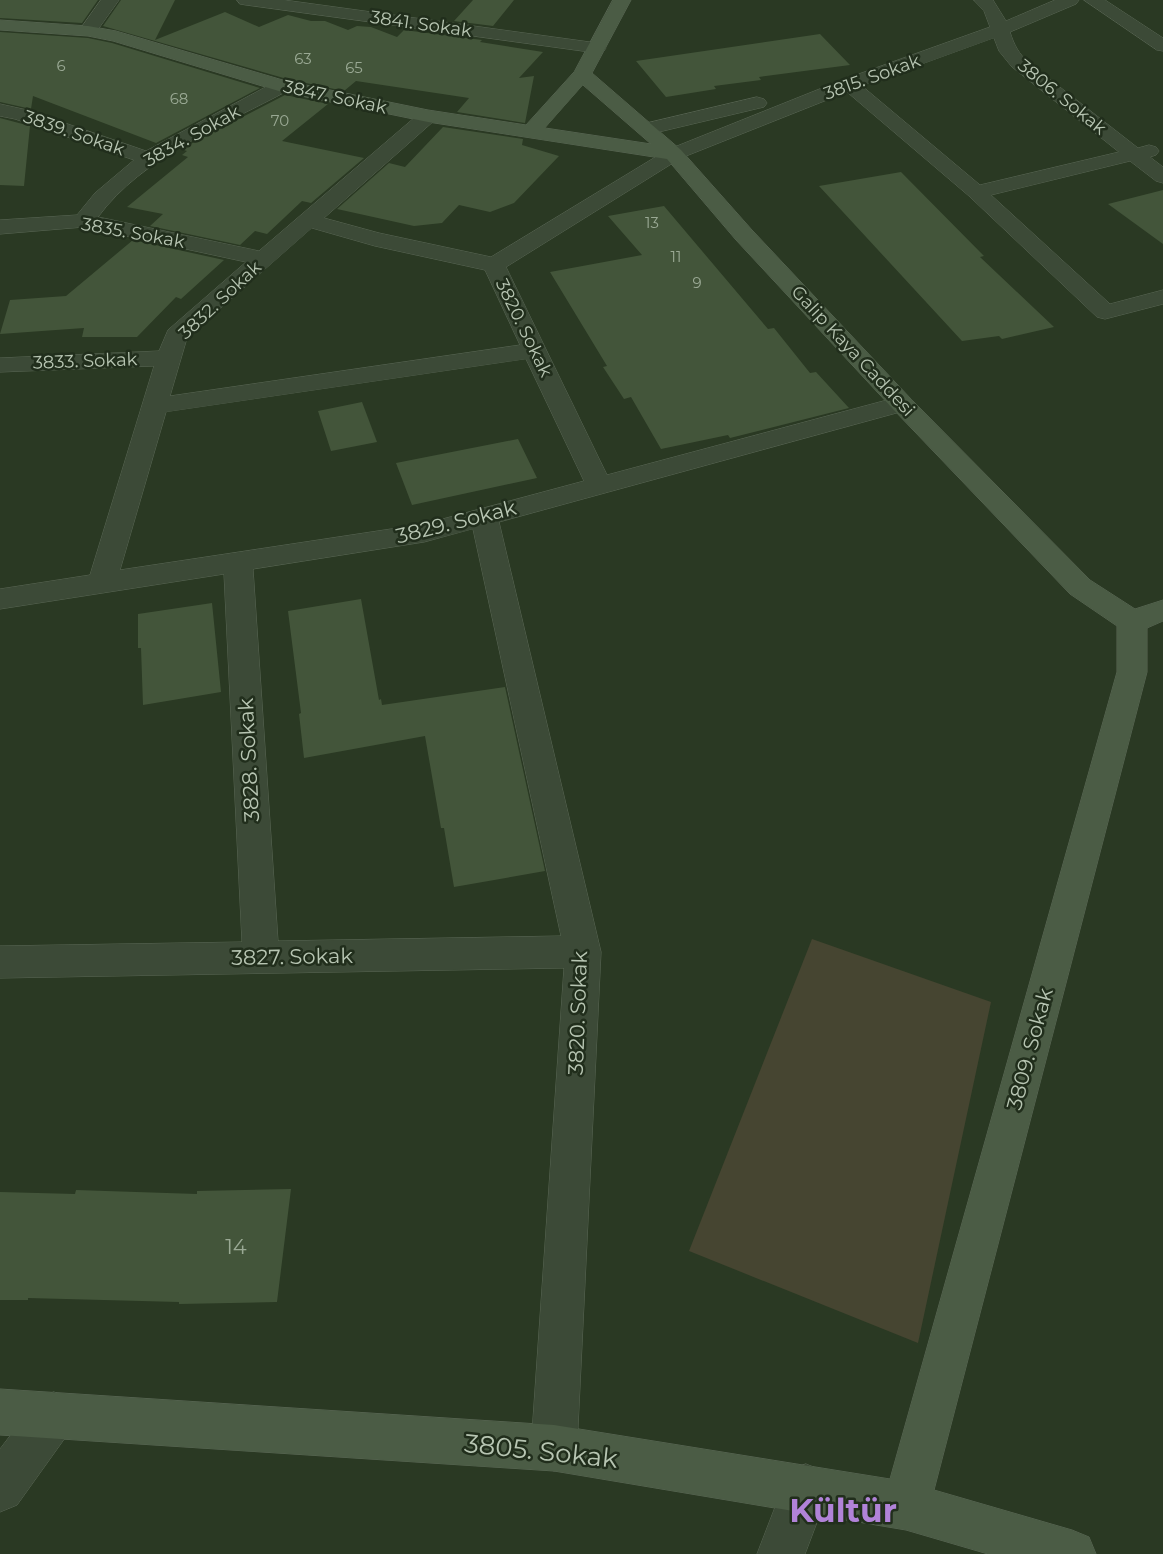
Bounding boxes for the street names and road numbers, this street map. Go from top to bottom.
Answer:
street label: 3841. Sokak [369,6,473,42]
street label: 3815. Sokak [821,49,924,105]
street label: 3806. Sokak [1013,55,1111,140]
street label: 3847. Sokak [281,75,389,119]
street label: 3834. Sokak [140,100,244,172]
street label: 3839. Sokak [21,105,128,161]
street label: 3835. Sokak [80,213,187,253]
street label: 3832. Sokak [174,256,266,344]
street label: 3820. Sokak [491,275,557,381]
street label: Galip Kaya Caddesi [787,281,919,421]
street label: 3833. Sokak [32,348,138,374]
street label: 3829. Sokak [393,494,519,549]
street label: 3828. Sokak [233,697,264,823]
street label: 3827. Sokak [231,943,354,970]
street label: 3820. Sokak [563,950,592,1075]
street label: 3809. Sokak [1001,985,1058,1112]
street label: 3805. Sokak [463,1427,620,1475]

